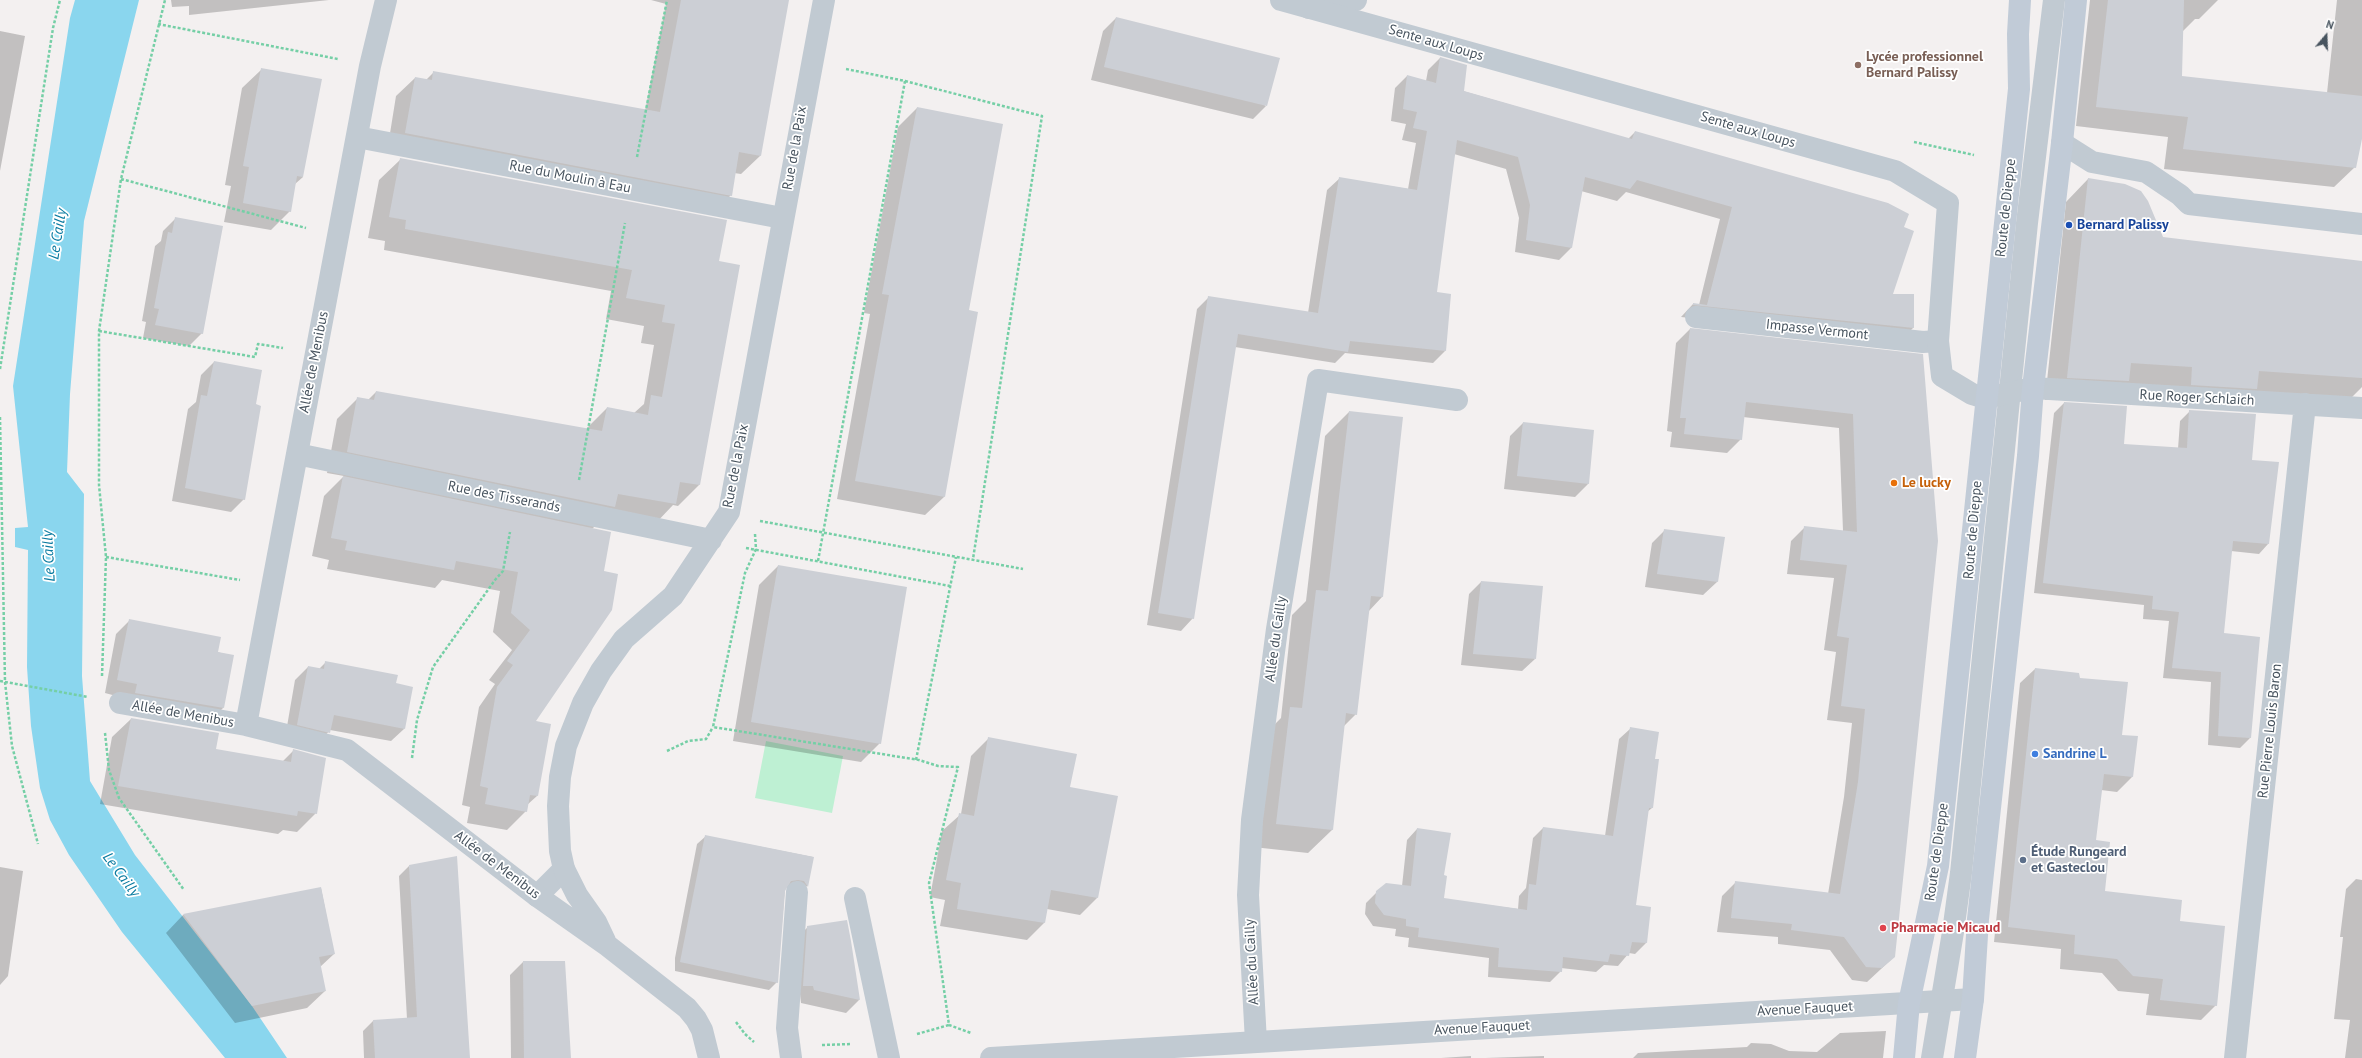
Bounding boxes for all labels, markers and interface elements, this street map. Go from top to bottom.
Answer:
north arrow [2306,16,2346,56]
text: N [2324,17,2336,32]
street label: Sente aux Loups [1387,21,1485,65]
place label: Lycée professionnel Bernard Palissy [1866,49,1983,82]
marker: Lycée professionnel Bernard Palissy [1853,60,1863,70]
street label: Rue de la Paix [779,105,811,191]
street label: Sente aux Loups [1699,108,1797,152]
street label: Rue du Moulin à Eau [508,157,632,197]
street label: Route de Dieppe [1992,158,2020,258]
water label: Le Cailly [45,207,71,261]
place label: Bernard Palissy [2077,217,2169,233]
marker: Bernard Palissy [2064,220,2074,230]
street label: Allée de Menibus [296,310,332,414]
street label: Impasse Vermont [1765,316,1869,344]
street label: Rue Roger Schlaich [2139,387,2255,409]
street label: Rue de la Paix [720,423,752,509]
place label: Le lucky [1902,475,1951,491]
street label: Rue des Tisserands [446,478,562,516]
marker: Le lucky [1889,478,1899,488]
street label: Route de Dieppe [1960,480,1986,580]
water label: Le Cailly [39,530,59,582]
street label: Allée du Cailly [1262,595,1290,683]
street label: Rue Pierre Louis Baron [2255,663,2285,799]
street label: Allée de Menibus [131,697,235,731]
place label: Sandrine L [2043,746,2107,762]
marker: Sandrine L [2030,749,2040,759]
street label: Route de Dieppe [1922,802,1952,902]
street label: Allée de Menibus [451,827,543,903]
place label: Étude Rungeard et Gasteclou [2031,844,2127,876]
water label: Le Cailly [98,849,144,901]
marker: Étude Rungeard et Gasteclou [2018,855,2028,865]
street label: Allée du Cailly [1241,919,1263,1005]
place label: Pharmacie Micaud [1891,920,2000,936]
marker: Pharmacie Micaud [1878,923,1888,933]
street label: Avenue Fauquet [1757,998,1853,1020]
street label: Avenue Fauquet [1434,1017,1530,1039]

